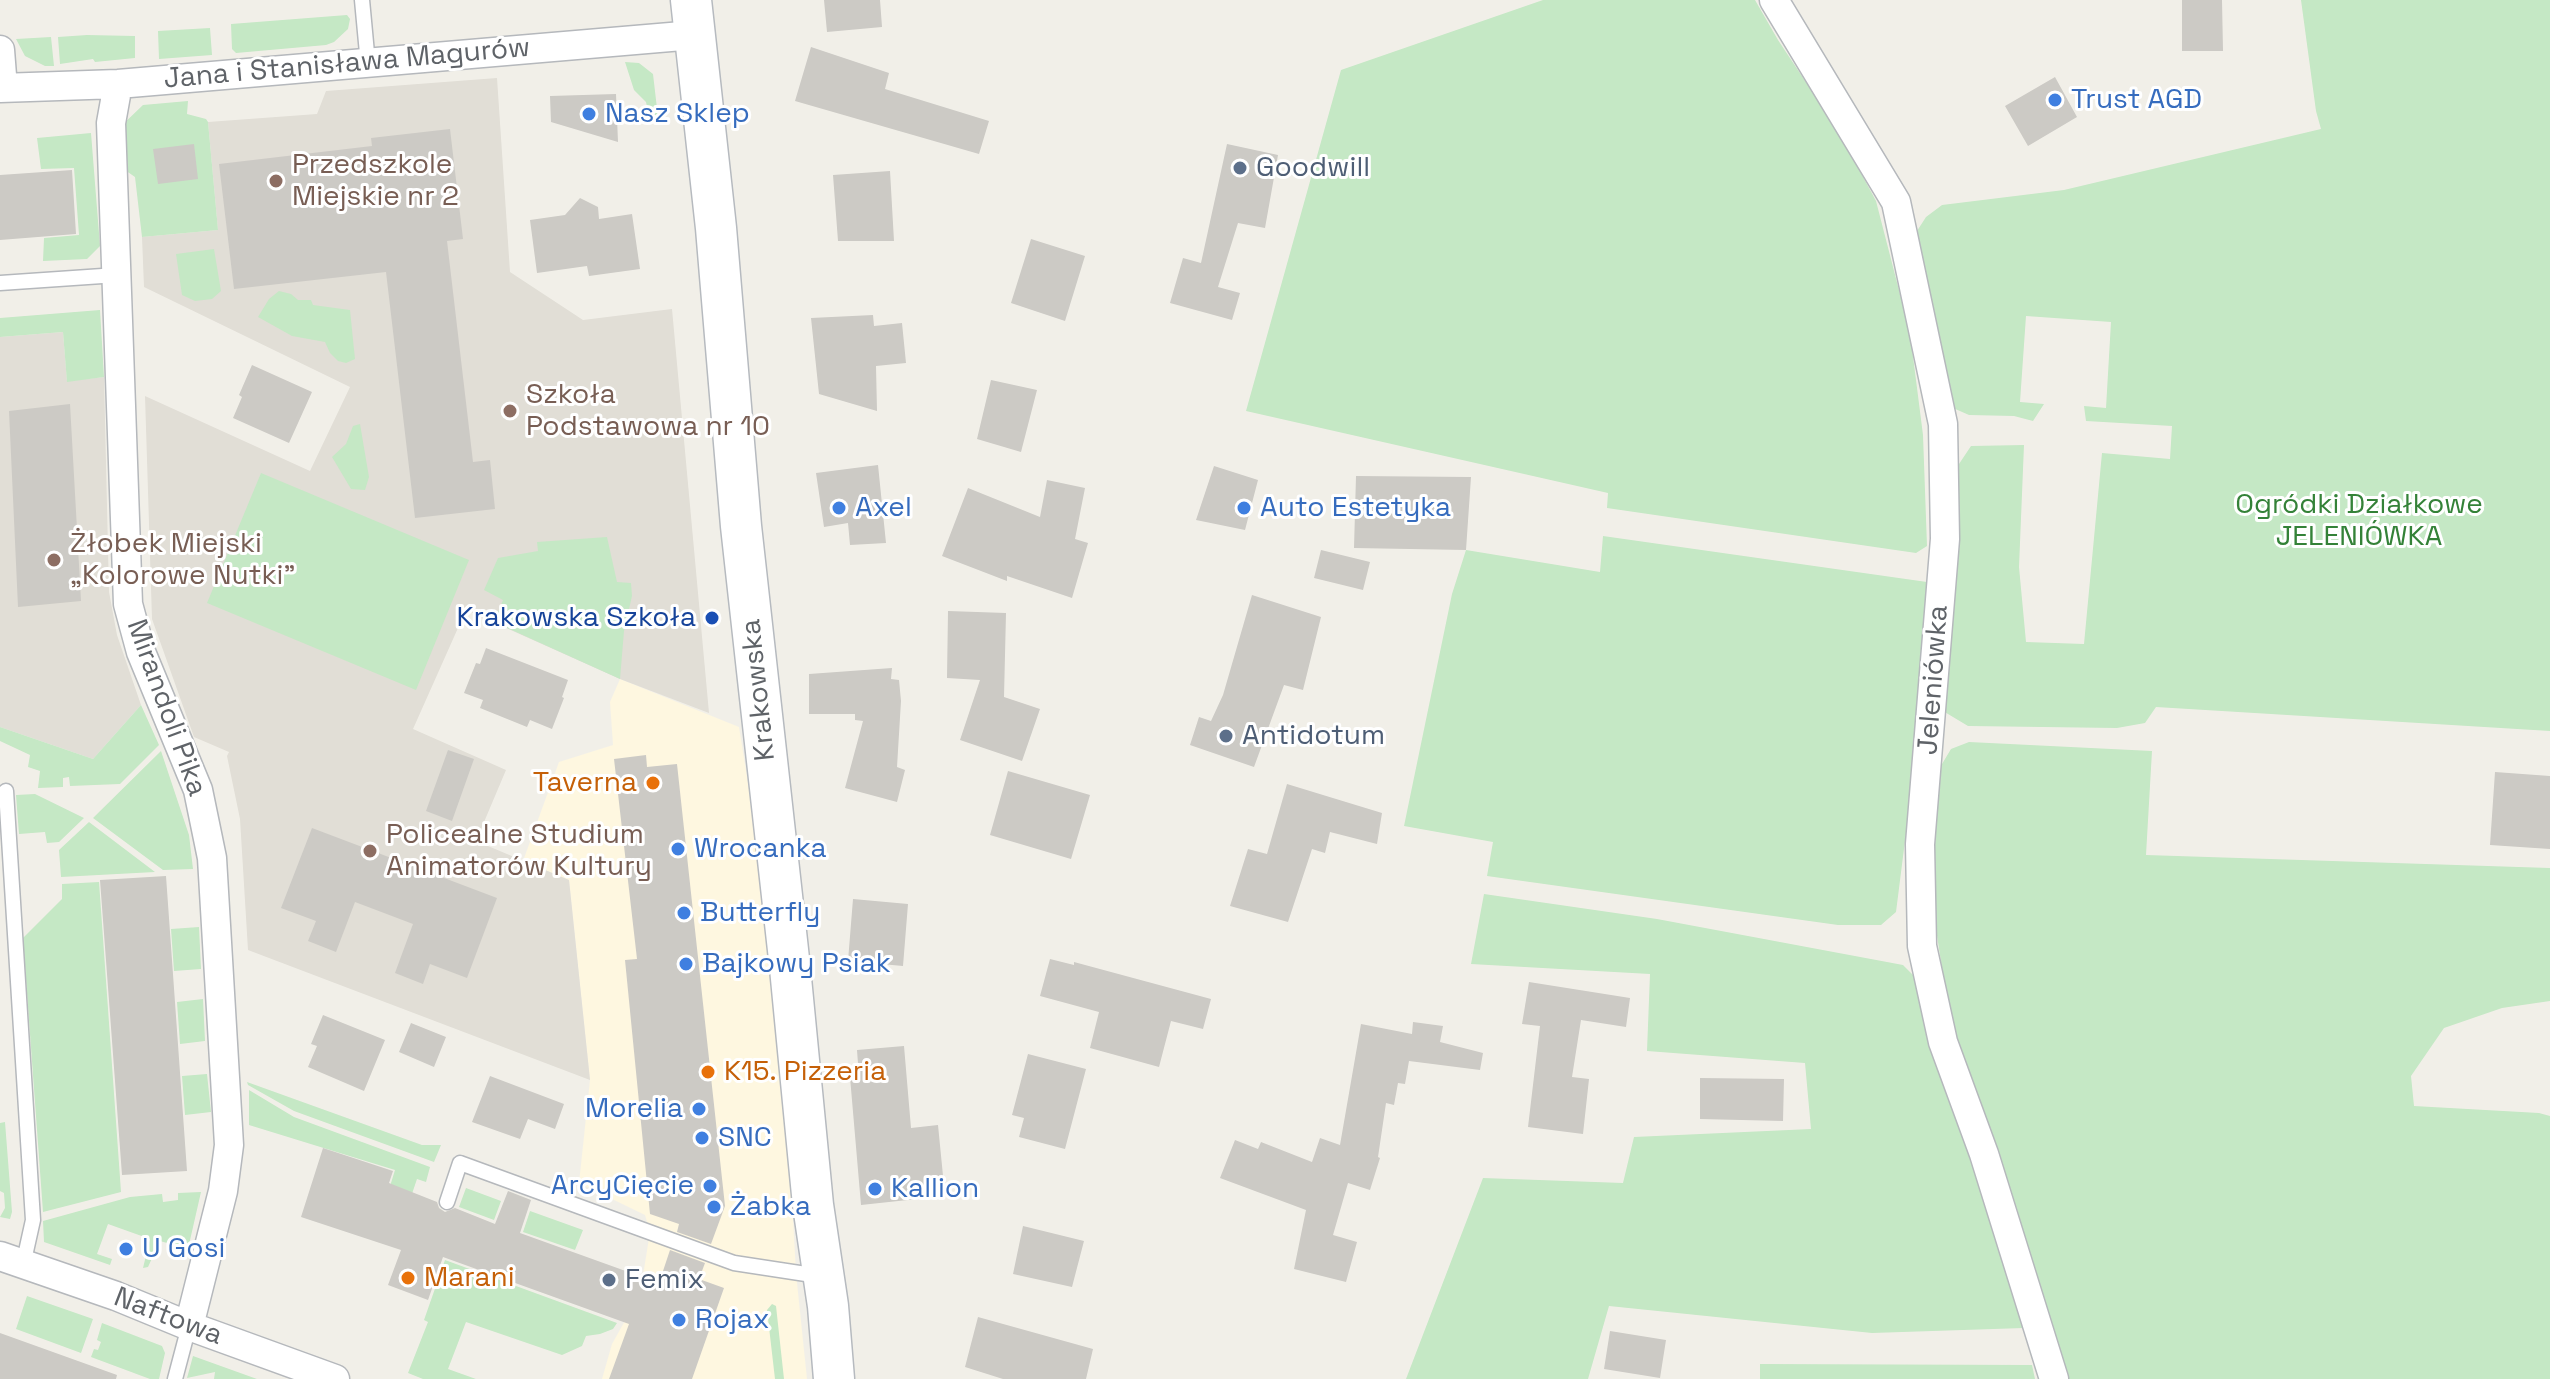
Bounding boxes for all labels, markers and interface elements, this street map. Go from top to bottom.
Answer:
street label: Jana i Stanisława Magurów [162,31,532,97]
place label: Trust AGD [2071,83,2202,117]
marker: Trust AGD [2046,91,2064,109]
place label: Nasz Sklep [605,97,750,131]
marker: Nasz Sklep [580,105,598,123]
place label: Przedszkole Miejskie nr 2 [292,148,459,214]
place label: Goodwill [1256,151,1370,185]
marker: Goodwill [1231,159,1249,177]
marker: Przedszkole Miejskie nr 2 [267,172,285,190]
place label: Szkoła Podstawowa nr 10 [526,378,770,444]
marker: Szkoła Podstawowa nr 10 [501,402,519,420]
park label: Ogródki Działkowe JELENIÓWKA [2235,488,2483,554]
place label: Axel [855,491,912,525]
place label: Auto Estetyka [1260,491,1451,525]
marker: Axel [830,499,848,517]
marker: Auto Estetyka [1235,499,1253,517]
place label: Żłobek Miejski „Kolorowe Nutki” [70,527,295,593]
marker: Żłobek Miejski „Kolorowe Nutki” [45,551,63,569]
place label: Krakowska Szkoła [456,601,696,635]
street label: Jeleniówka [1912,604,1956,756]
marker: Krakowska Szkoła [703,609,721,627]
street label: Mirandoli Pika [119,615,213,801]
street label: Krakowska [735,617,783,763]
place label: Antidotum [1242,719,1385,753]
marker: Antidotum [1217,727,1235,745]
place label: Taverna [533,766,637,800]
marker: Taverna [644,774,662,792]
place label: Policealne Studium Animatorów Kultury [386,818,652,884]
place label: Wrocanka [694,832,827,866]
marker: Wrocanka [669,840,687,858]
marker: Policealne Studium Animatorów Kultury [361,842,379,860]
place label: Butterfly [700,896,820,930]
marker: Butterfly [675,904,693,922]
place label: Bajkowy Psiak [702,947,891,981]
marker: Bajkowy Psiak [677,955,695,973]
place label: K15. Pizzeria [724,1055,886,1089]
marker: K15. Pizzeria [699,1063,717,1081]
place label: Morelia [585,1092,683,1126]
marker: Morelia [690,1100,708,1118]
place label: SNC [718,1121,772,1155]
marker: SNC [693,1129,711,1147]
place label: ArcyCięcie [551,1169,694,1203]
place label: Kallion [891,1172,979,1206]
marker: ArcyCięcie [701,1177,719,1195]
marker: Kallion [866,1180,884,1198]
place label: Żabka [730,1190,811,1224]
marker: Żabka [705,1198,723,1216]
place label: U Gosi [142,1232,225,1266]
marker: U Gosi [117,1240,135,1258]
place label: Marani [424,1261,515,1295]
place label: Femix [625,1263,704,1297]
marker: Marani [399,1269,417,1287]
marker: Femix [600,1271,618,1289]
street label: Naftowa [109,1281,227,1353]
place label: Rojax [695,1303,770,1337]
marker: Rojax [670,1311,688,1329]

